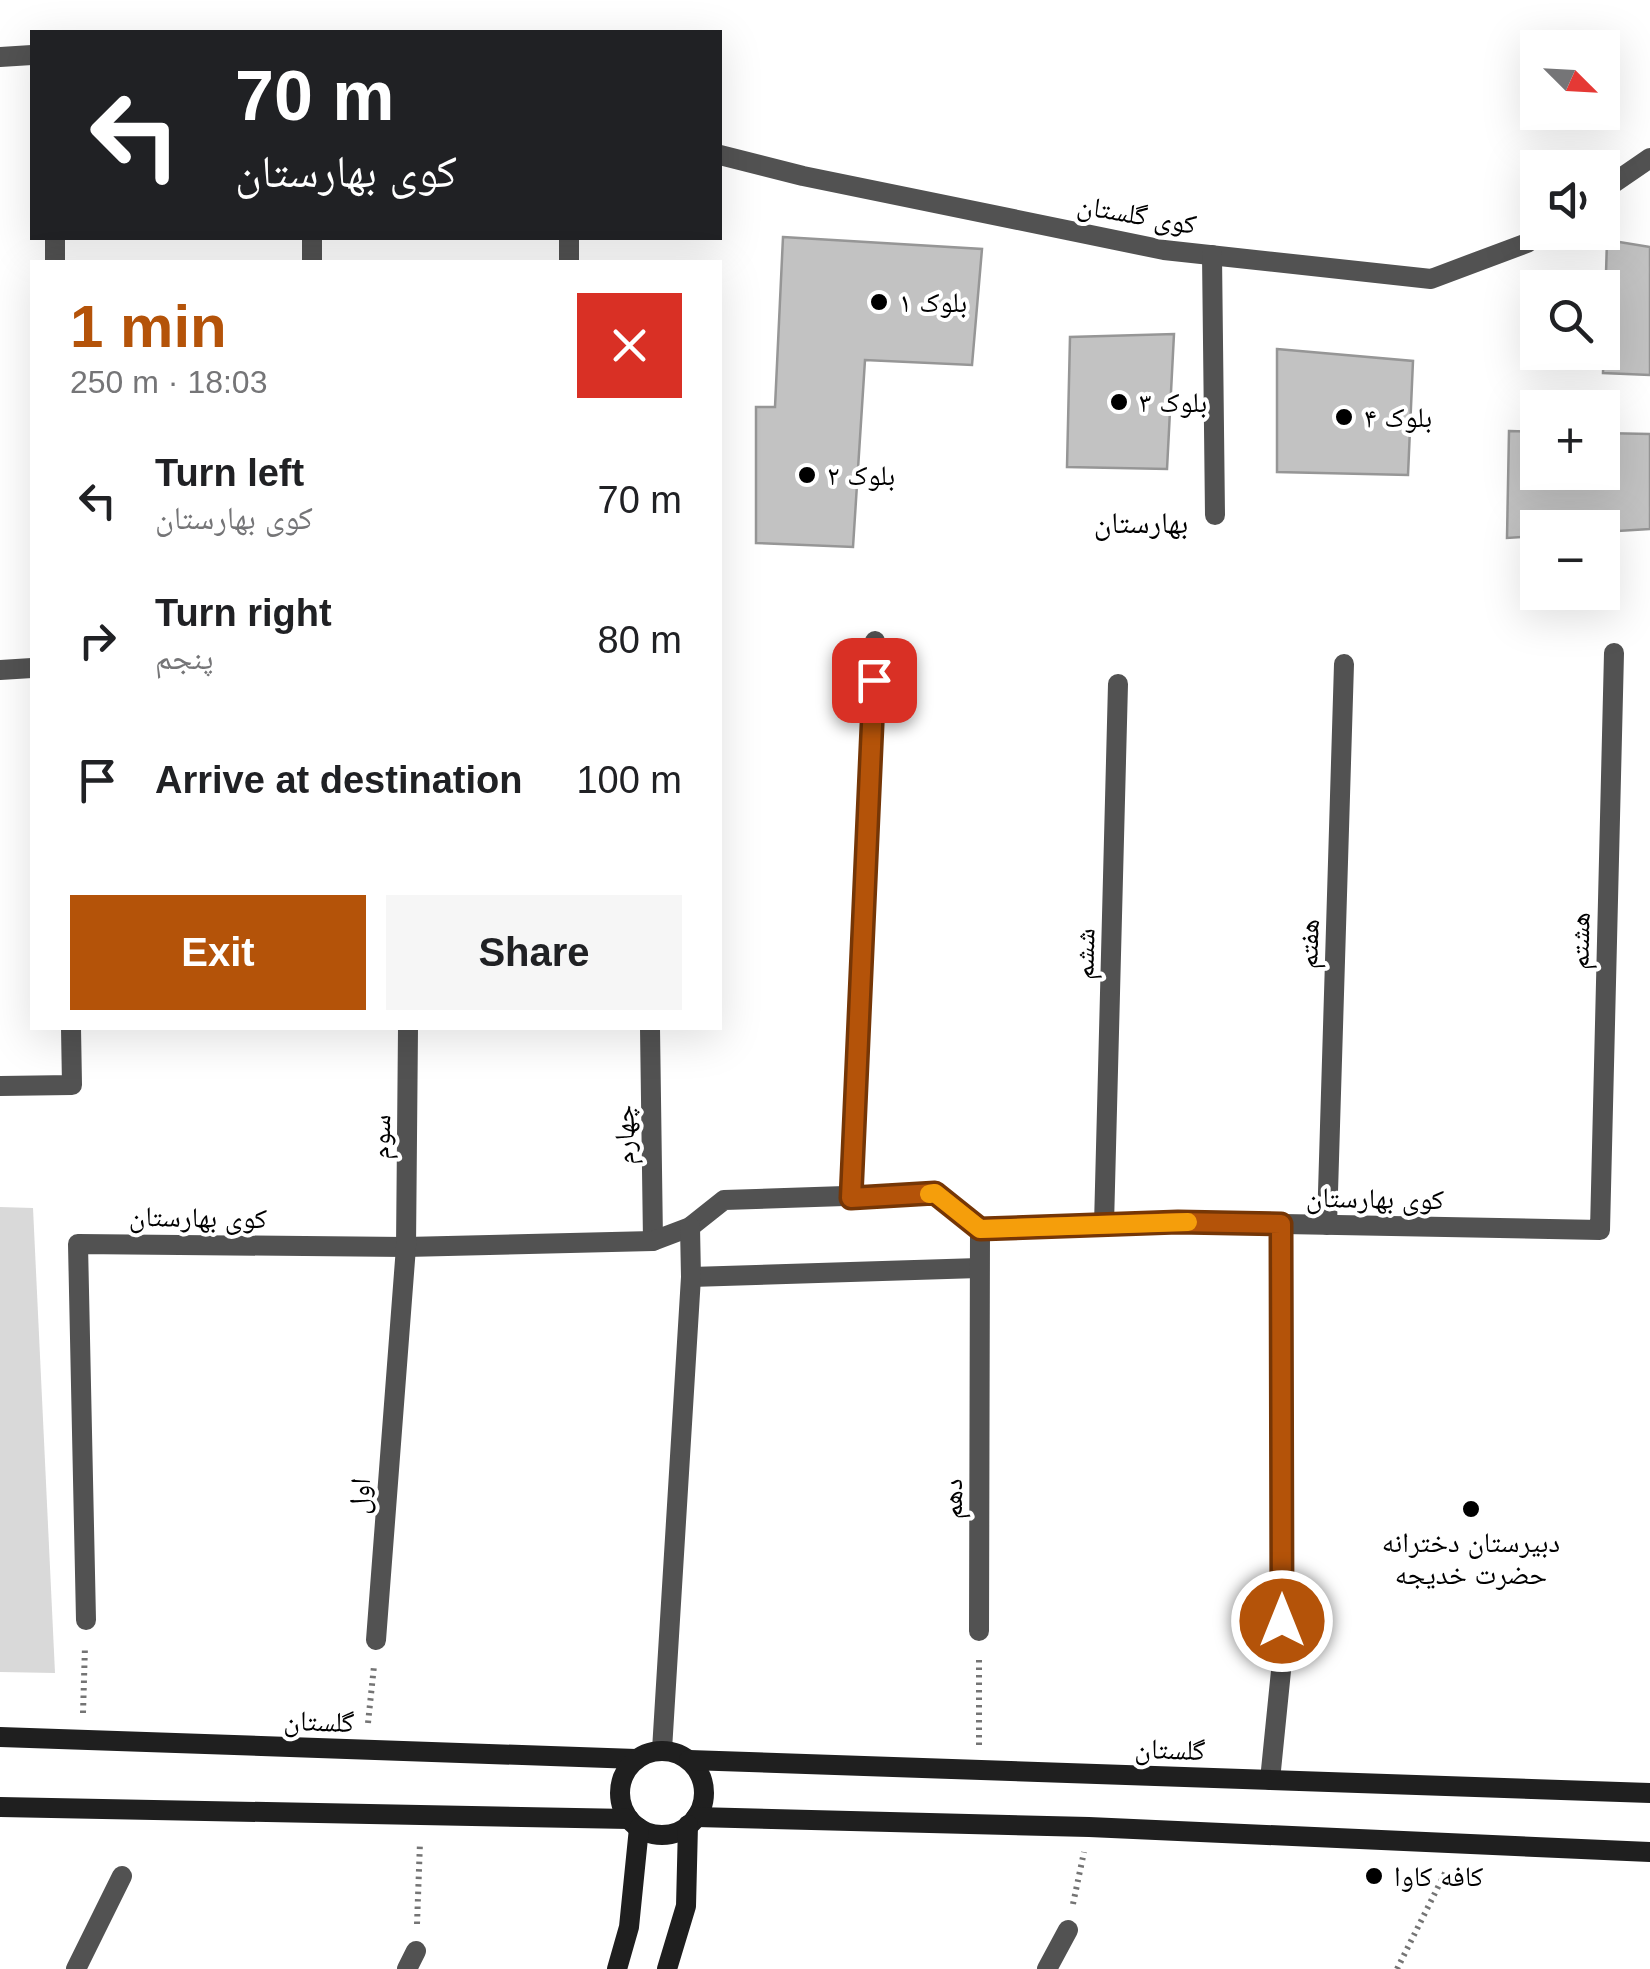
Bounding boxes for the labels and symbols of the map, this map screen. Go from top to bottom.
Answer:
north arrow [1520,30,1620,130]
street label: کوی گلستان [1075,189,1199,241]
place label: بلوک ۱ [899,287,967,318]
marker: بلوک ۱ [868,291,890,313]
place label: بلوک ۳ [1139,387,1207,418]
marker: بلوک ۳ [1108,391,1130,413]
place label: بلوک ۴ [1364,402,1432,433]
marker: بلوک ۴ [1333,406,1355,428]
place label: بلوک ۲ [827,460,895,491]
marker: بلوک ۲ [796,464,818,486]
district label: بهارستان [1094,506,1188,541]
pin [832,638,917,723]
street label: هشتم [1563,912,1599,970]
street label: هفتم [1292,919,1328,970]
street label: ششم [1069,928,1103,980]
street label: چهارم [608,1105,644,1165]
street label: سوم [365,1114,399,1160]
street label: کوی بهارستان [1306,1182,1445,1216]
street label: کوی بهارستان [129,1201,268,1235]
street label: اول [343,1477,377,1515]
street label: دهم [937,1479,971,1519]
marker: دبیرستان دخترانه حضرت خدیجه [1460,1498,1482,1520]
place label: دبیرستان دخترانه حضرت خدیجه [1382,1527,1560,1590]
position arrow [1230,1569,1334,1673]
street label: گلستان [283,1705,355,1739]
street label: گلستان [1134,1733,1206,1767]
place label: کافه کاوا [1394,1861,1484,1892]
marker: کافه کاوا [1363,1865,1385,1887]

